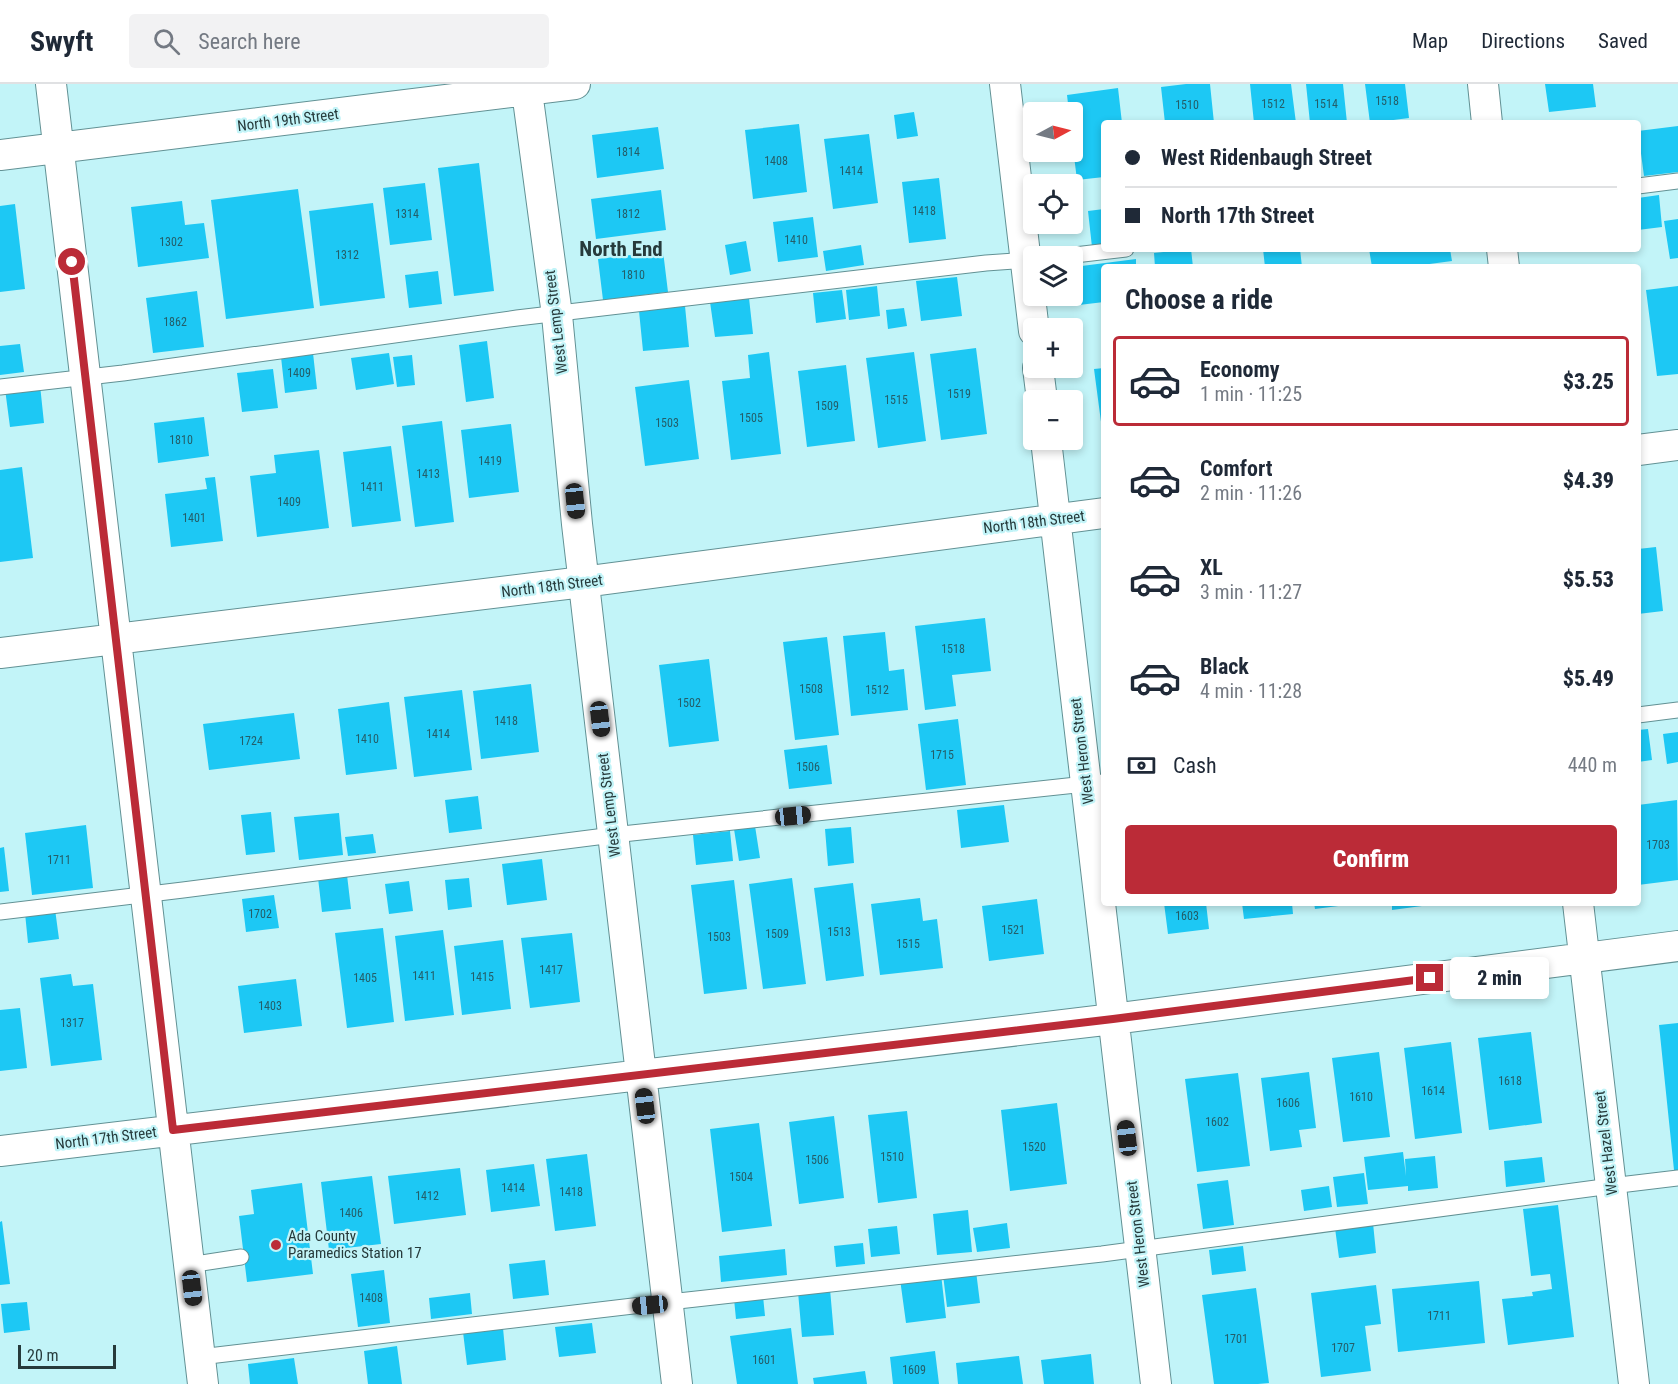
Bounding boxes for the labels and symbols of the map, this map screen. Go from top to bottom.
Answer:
house number: 1518 [1375,94,1399,108]
house number: 1512 [1261,97,1285,111]
house number: 1514 [1314,97,1338,111]
house number: 1510 [1175,98,1199,112]
north arrow [1023,102,1083,162]
street label: North 19th Street [236,105,340,135]
house number: 1814 [616,145,640,159]
house number: 1408 [764,154,788,168]
house number: 1414 [839,164,863,178]
house number: 1418 [912,204,936,218]
house number: 1314 [395,207,419,221]
house number: 1812 [616,207,640,221]
house number: 1410 [784,233,808,247]
house number: 1302 [159,235,183,249]
district label: North End [579,237,663,261]
route start [58,248,85,275]
house number: 1312 [335,248,359,262]
house number: 1810 [621,268,645,282]
street label: West Lemp Street [541,269,571,375]
house number: 1862 [163,315,187,329]
house number: 1409 [287,366,311,380]
house number: 1519 [947,387,971,401]
house number: 1515 [884,393,908,407]
house number: 1509 [815,399,839,413]
house number: 1505 [739,411,763,425]
house number: 1503 [655,416,679,430]
house number: 1810 [169,433,193,447]
house number: 1419 [478,454,502,468]
house number: 1413 [416,467,440,481]
house number: 1411 [360,480,384,494]
car [564,482,586,520]
house number: 1409 [277,495,301,509]
street label: North 18th Street [982,507,1086,537]
house number: 1401 [182,511,206,525]
street label: North 18th Street [500,571,604,601]
house number: 1518 [941,642,965,656]
house number: 1508 [799,682,823,696]
house number: 1512 [865,683,889,697]
house number: 1502 [677,696,701,710]
street label: West Heron Street [1067,697,1097,805]
car [589,700,611,738]
house number: 1418 [494,714,518,728]
house number: 1414 [426,727,450,741]
house number: 1410 [355,732,379,746]
house number: 1724 [239,734,263,748]
house number: 1715 [930,748,954,762]
street label: West Lemp Street [594,752,624,858]
house number: 1506 [796,760,820,774]
car [774,805,812,827]
house number: 1703 [1646,838,1670,852]
house number: 1711 [47,853,71,867]
house number: 1702 [248,907,272,921]
house number: 1603 [1175,909,1199,923]
house number: 1521 [1001,923,1025,937]
house number: 1513 [827,925,851,939]
house number: 1509 [765,927,789,941]
house number: 1503 [707,930,731,944]
house number: 1515 [896,937,920,951]
callout: 2 min [1451,957,1550,999]
house number: 1417 [539,963,563,977]
route end [1416,964,1443,991]
house number: 1411 [412,969,436,983]
house number: 1415 [470,970,494,984]
house number: 1405 [353,971,377,985]
house number: 1403 [258,999,282,1013]
house number: 1317 [60,1016,84,1030]
house number: 1618 [1498,1074,1522,1088]
house number: 1614 [1421,1084,1445,1098]
car [634,1087,656,1125]
house number: 1610 [1349,1090,1373,1104]
street label: West Hazel Street [1591,1090,1621,1196]
house number: 1606 [1276,1096,1300,1110]
house number: 1602 [1205,1115,1229,1129]
car [1116,1119,1138,1157]
street label: North 17th Street [54,1123,158,1153]
house number: 1520 [1022,1140,1046,1154]
house number: 1510 [880,1150,904,1164]
house number: 1506 [805,1153,829,1167]
house number: 1504 [729,1170,753,1184]
street label: West Heron Street [1123,1180,1153,1288]
house number: 1414 [501,1181,525,1195]
house number: 1418 [559,1185,583,1199]
house number: 1412 [415,1189,439,1203]
house number: 1406 [339,1206,363,1220]
place label: Ada County Paramedics Station 17 [288,1227,422,1262]
marker: Ada County Paramedics Station 17 [269,1238,283,1252]
car [181,1269,203,1307]
house number: 1408 [359,1291,383,1305]
car [631,1294,669,1316]
house number: 1711 [1427,1309,1451,1323]
house number: 1701 [1224,1332,1248,1346]
house number: 1707 [1331,1341,1355,1355]
scale bar [18,1342,116,1370]
house number: 1601 [752,1353,776,1367]
house number: 1609 [902,1363,926,1377]

